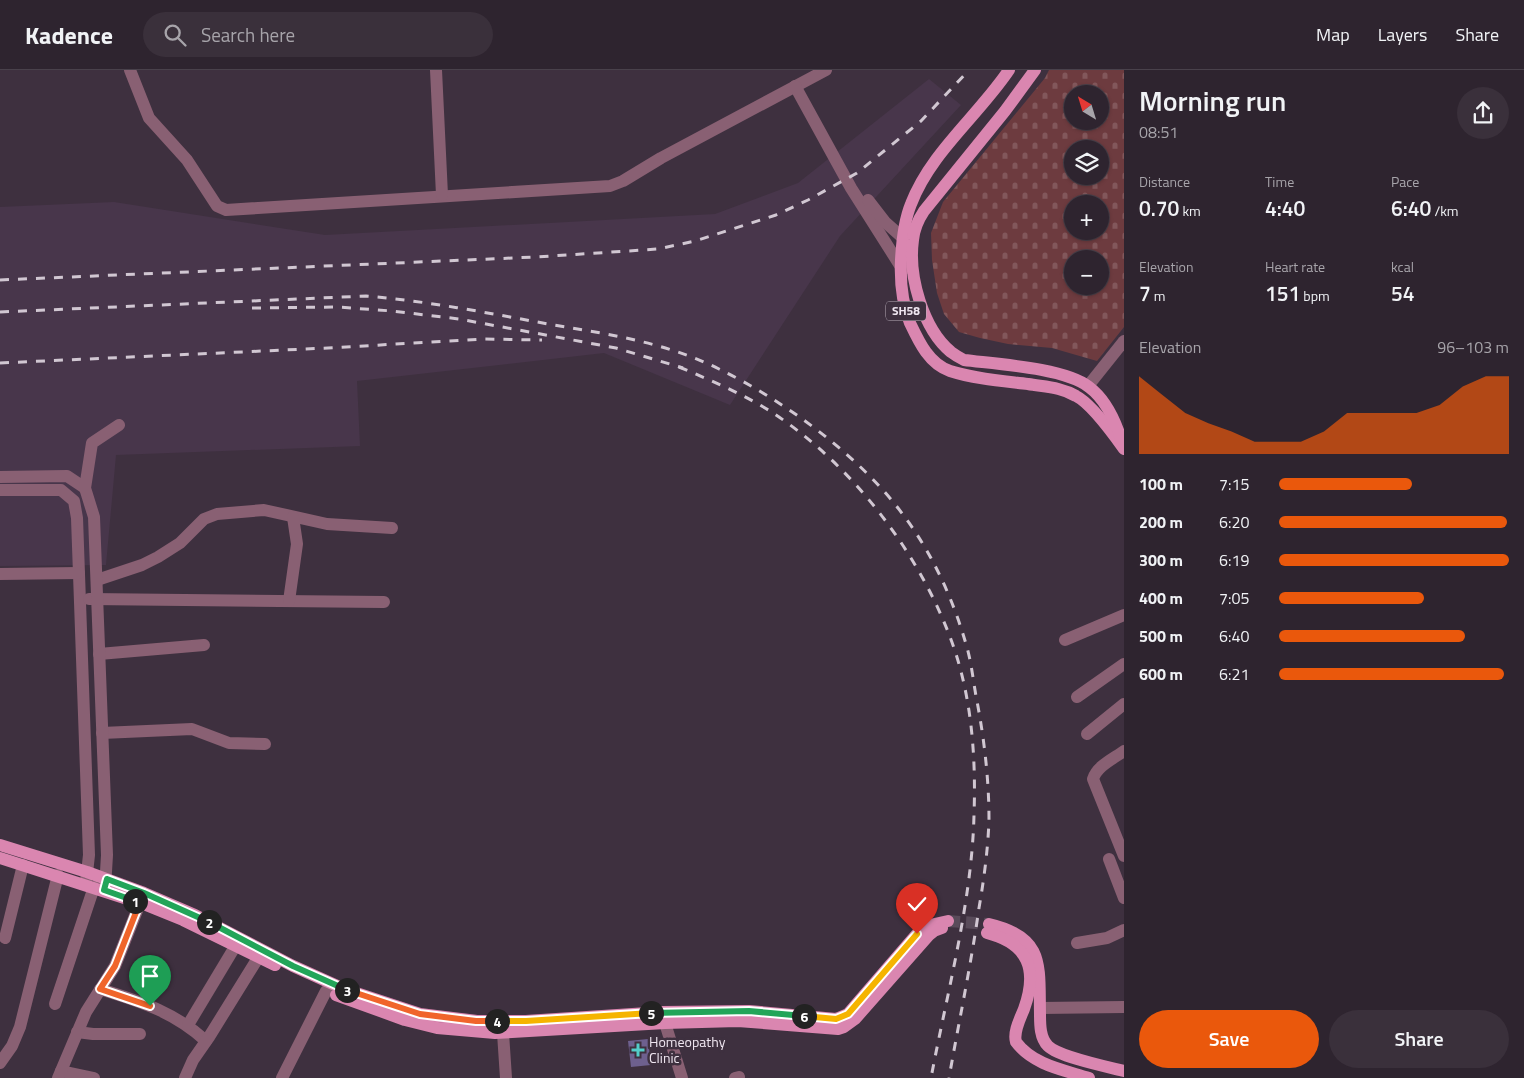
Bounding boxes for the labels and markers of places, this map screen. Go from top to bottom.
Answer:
pin [896,883,938,934]
pin: 1 [122,888,148,914]
pin: 2 [196,910,222,934]
pin [129,955,171,1006]
pin: 3 [334,978,360,1002]
pin: 5 [638,1000,664,1026]
pin: 6 [792,1004,816,1028]
pin: 4 [484,1008,510,1034]
place label: Homeopathy Clinic [649,1031,726,1068]
marker: Homeopathy Clinic [631,1043,645,1057]

